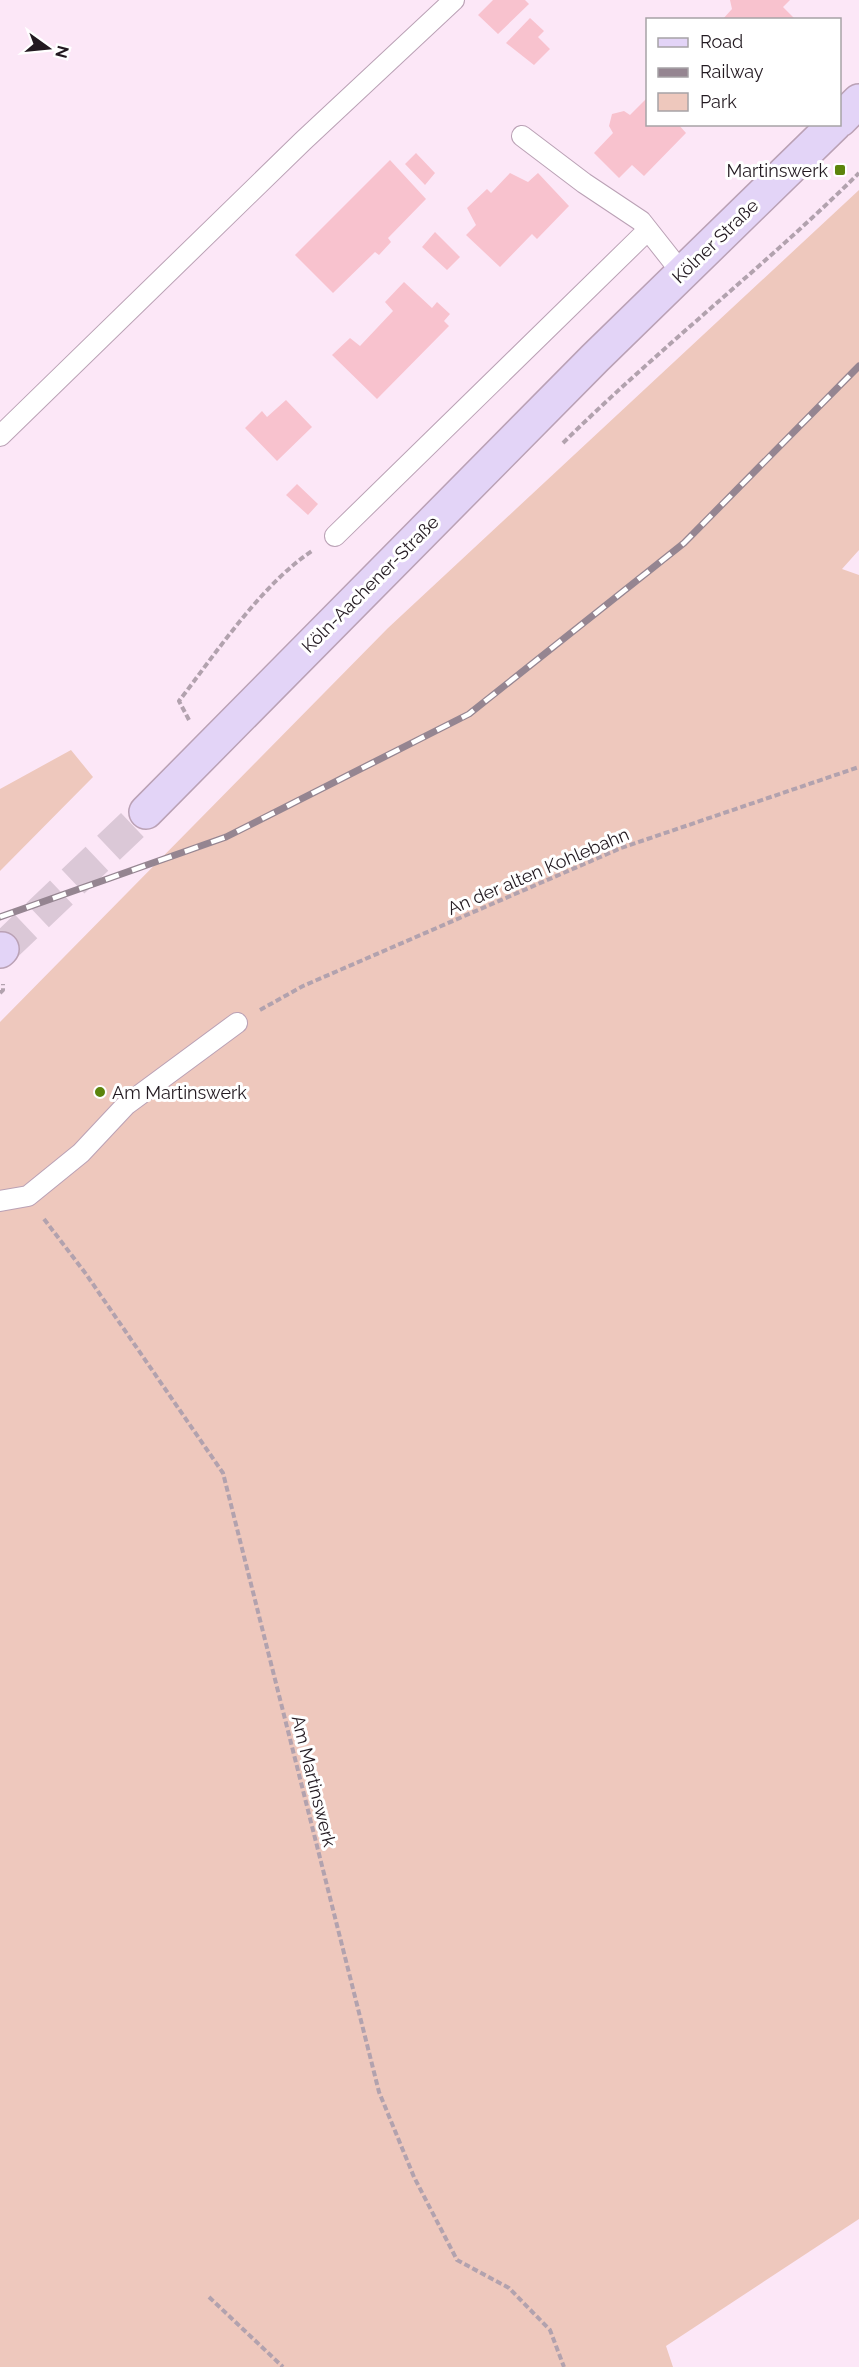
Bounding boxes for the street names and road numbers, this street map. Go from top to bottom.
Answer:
street label: Kölner Straße [668,194,763,287]
street label: Köln-Aachener-Straße [297,511,443,657]
street label: An der alten Kohlebahn [444,823,632,919]
street label: Am Martinswerk [288,1713,341,1849]

